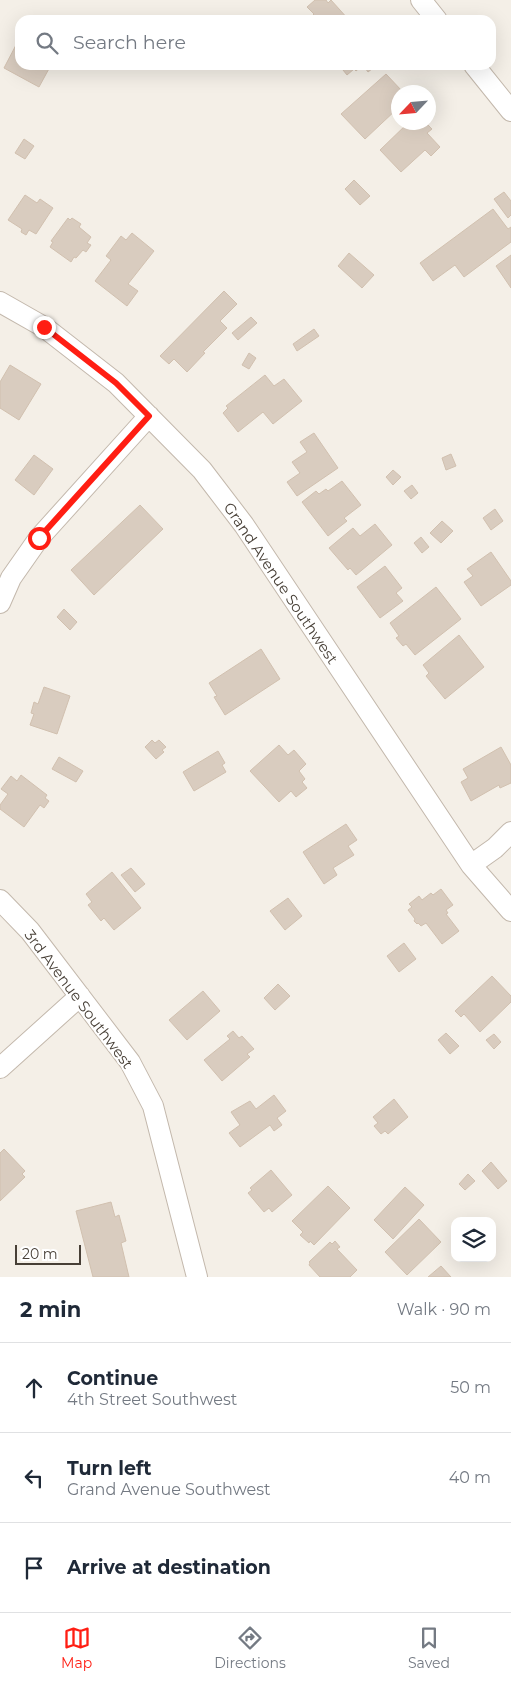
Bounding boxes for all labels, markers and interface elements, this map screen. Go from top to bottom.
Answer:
search box [15,15,496,70]
icon: search [33,29,61,57]
text: Search here [73,31,186,54]
north arrow [391,85,436,130]
route end [33,316,56,339]
street label: Grand Avenue Southwest [220,499,342,667]
route start [28,527,51,550]
street label: 3rd Avenue Southwest [21,926,137,1072]
map controls [451,1217,496,1262]
button: layers [451,1217,496,1262]
scale bar [15,1242,81,1265]
text: 20 m [22,1245,58,1263]
text: 2 min [20,1297,81,1322]
text: Walk · 90 m [397,1300,491,1319]
text: Continue [67,1367,158,1390]
icon: ahead [20,1374,48,1402]
text: 50 m [450,1378,491,1397]
text: 4th Street Southwest [67,1390,237,1409]
text: Turn left [67,1457,152,1480]
icon: left [20,1464,48,1492]
text: 40 m [449,1468,491,1487]
text: Grand Avenue Southwest [67,1480,271,1499]
icon: arrive [20,1554,48,1582]
text: Arrive at destination [67,1556,271,1579]
tab: Map [61,1624,92,1672]
tab: Directions [214,1624,286,1672]
tab: Saved [408,1624,450,1672]

